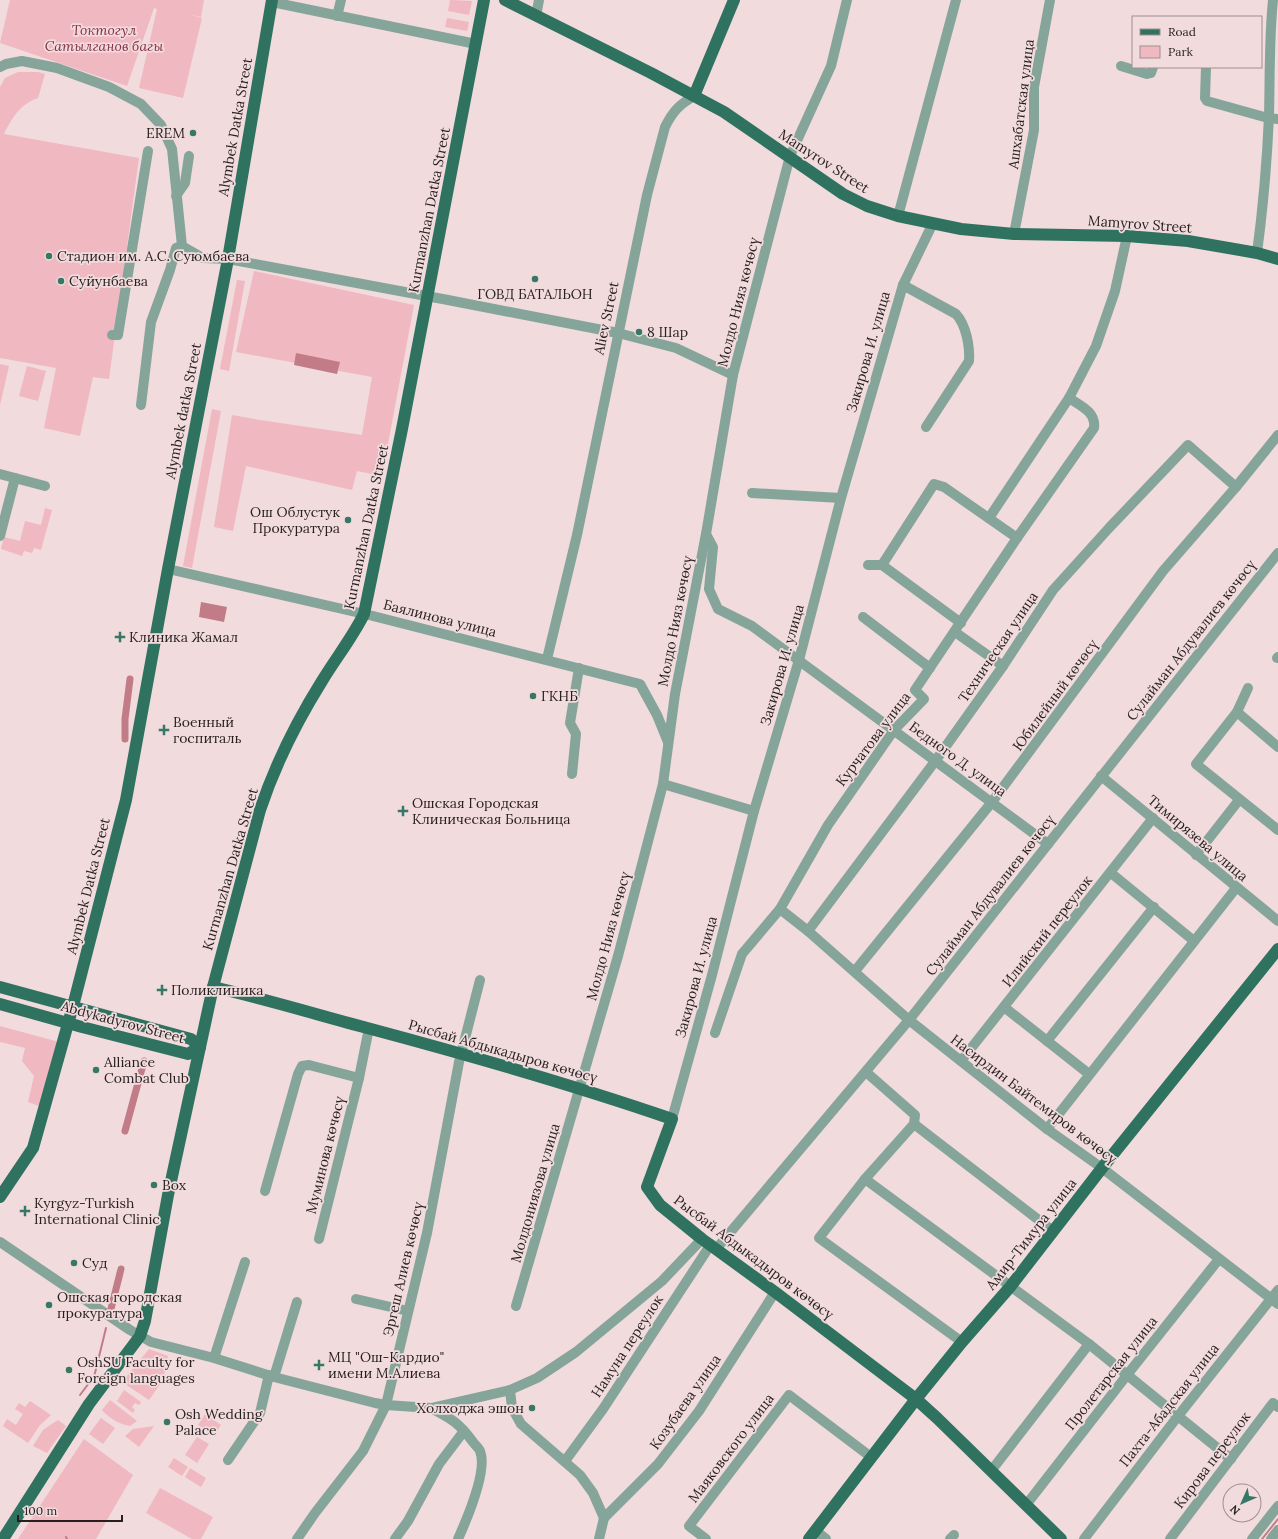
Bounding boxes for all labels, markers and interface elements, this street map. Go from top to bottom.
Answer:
legend [1132,16,1262,68]
park label: Токтогул Сатылганов багы [45,21,163,55]
text: Road [1168,24,1196,39]
street label: Ашхабатская улица [1004,38,1038,171]
text: Park [1168,44,1194,59]
street label: Alymbek Datka Street [214,56,256,199]
place label: EREM [146,124,185,142]
street label: Kurmanzhan Datka Street [404,125,454,294]
street label: Mamyrov Street [775,125,873,197]
marker: EREM [188,128,198,138]
street label: Mamyrov Street [1087,211,1193,237]
street label: Молдо Нияз көчөсү [713,234,763,369]
place label: Стадион им. А.С. Суюмбаева [57,247,249,265]
marker: Стадион им. А.С. Суюмбаева [44,251,54,261]
place label: Суйунбаева [69,272,148,290]
marker: ГОВД БАТАЛЬОН [530,274,540,284]
marker: Суйунбаева [56,276,66,286]
street label: Aliev Street [589,279,623,357]
place label: ГОВД БАТАЛЬОН [477,285,593,303]
street label: Закирова И. улица [842,289,894,415]
place label: 8 Шар [647,323,688,341]
marker: 8 Шар [634,327,644,337]
street label: Alymbek datka Street [161,341,205,482]
street label: Kurmanzhan Datka Street [340,442,392,611]
place label: Ош Облустук Прокуратура [250,503,340,537]
marker: Ош Облустук Прокуратура [343,515,353,525]
street label: Молдо Нияз көчөсү [653,553,697,688]
street label: Сулайман Абдувалиев көчөсү [1122,555,1260,724]
street label: Техническая улица [954,588,1042,706]
street label: Баялинова улица [382,595,498,641]
street label: Закирова И. улица [756,602,808,728]
place label: Клиника Жамал [129,628,238,646]
marker: Клиника Жамал [114,631,126,643]
street label: Юбилейный көчөсү [1008,635,1102,754]
place label: ГКНБ [541,687,578,705]
street label: Курчатова улица [832,688,914,790]
marker: ГКНБ [528,691,538,701]
place label: Военный госпиталь [173,713,242,747]
street label: Бедного Д. улица [906,717,1010,801]
marker: Военный госпиталь [158,724,170,736]
street label: Kurmanzhan Datka Street [198,785,262,952]
street label: Тимирязева улица [1144,791,1252,885]
place label: Ошская Городская Клиническая Больница [412,794,571,828]
marker: Ошская Городская Клиническая Больница [397,805,409,817]
street label: Сулайман Абдувалиев көчөсү [921,810,1059,979]
street label: Alymbek Datka Street [62,815,114,957]
street label: Молдо Нияз көчөсү [582,869,634,1003]
street label: Илийский переулок [998,871,1096,990]
street label: Закирова И. улица [671,914,721,1040]
place label: Поликлиника [171,981,263,999]
marker: Поликлиника [156,984,168,996]
street label: Abdykadyrov Street [58,997,187,1047]
street label: Рысбай Абдыкадыров көчөсү [406,1015,600,1087]
street label: Насирдин Байтемиров көчөсү [947,1030,1122,1168]
place label: Alliance Combat Club [103,1053,189,1087]
marker: Alliance Combat Club [91,1065,101,1075]
street label: Муминова көчөсү [302,1093,349,1216]
street label: Молдониязова улица [507,1121,563,1265]
street label: Амир-Тимура улица [981,1174,1080,1294]
place label: Box [162,1176,187,1194]
marker: Box [149,1180,159,1190]
street label: Рысбай Абдыкадыров көчөсү [670,1191,838,1324]
place label: Kyrgyz-Turkish International Clinic [34,1194,160,1228]
street label: Эргеш Алиев көчөсү [379,1199,427,1338]
marker: Kyrgyz-Turkish International Clinic [19,1205,31,1217]
place label: Суд [82,1254,107,1272]
marker: Суд [69,1258,79,1268]
place label: Ошская городская прокуратура [57,1288,182,1322]
street label: Намуна переулок [587,1291,667,1401]
marker: Ошская городская прокуратура [44,1300,54,1310]
street label: Пролетарская улица [1061,1313,1161,1433]
street label: Пахта-Абадская улица [1115,1340,1223,1470]
place label: МЦ "Ош-Кардио" имени М.Алиева [328,1348,444,1382]
street label: Козубаева улица [645,1351,725,1453]
place label: OshSU Faculty for Foreign languages [77,1353,195,1387]
marker: МЦ "Ош-Кардио" имени М.Алиева [313,1359,325,1371]
marker: OshSU Faculty for Foreign languages [64,1365,74,1375]
street label: Маяковского улица [684,1390,778,1506]
place label: Холходжа эшон [417,1399,524,1417]
marker: Холходжа эшон [527,1403,537,1413]
place label: Osh Wedding Palace [175,1405,263,1439]
street label: Кирова переулок [1170,1408,1255,1512]
marker: Osh Wedding Palace [162,1417,172,1427]
north arrow [1222,1483,1262,1523]
scale bar [18,1497,122,1523]
text: N [1227,1502,1243,1518]
text: 100 m [24,1503,57,1518]

